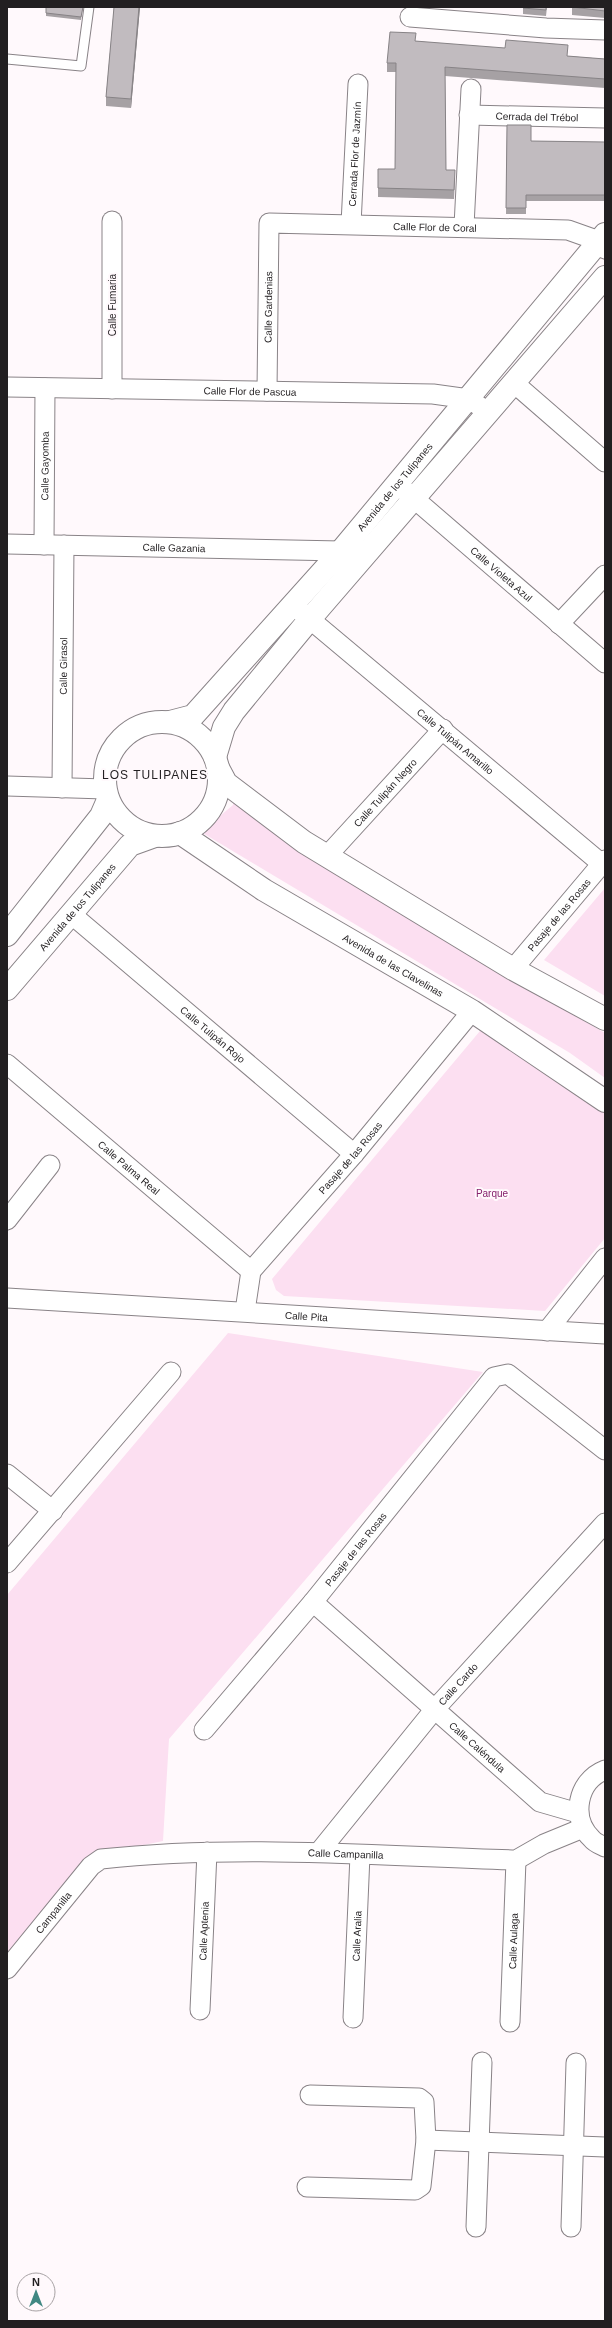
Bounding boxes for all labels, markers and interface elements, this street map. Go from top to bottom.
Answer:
street label: Cerrada Flor de Jazmín [346,101,363,207]
street label: Cerrada del Trébol [495,110,579,123]
street label: Calle Flor de Coral [393,220,477,233]
street label: Calle Gardenias [262,271,274,343]
street label: Calle Fumaria [107,273,118,336]
street label: Calle Flor de Pascua [203,385,297,397]
street label: Calle Gayomba [39,431,50,501]
street label: Avenida de los Tulipanes [355,441,434,533]
street label: Calle Gazania [142,541,206,554]
street label: Calle Violeta Azul [468,544,535,603]
street label: Calle Girasol [57,637,69,695]
street label: Calle Tulipán Amarillo [415,706,496,777]
street label: Calle Tulipán Negro [351,756,419,829]
district label: LOS TULIPANES [102,768,208,782]
street label: Avenida de los Tulipanes [37,861,117,953]
street label: Pasaje de las Rosas [525,876,592,953]
street label: Avenida de las Clavelinas [341,932,445,999]
street label: Calle Tulipán Rojo [178,1004,248,1065]
street label: Pasaje de las Rosas [316,1119,384,1196]
street label: Calle Palma Real [96,1138,162,1197]
park label: Parque [476,1188,509,1199]
street label: Calle Pita [285,1309,329,1323]
street label: Pasaje de las Rosas [323,1510,388,1588]
street label: Calle Cardo [436,1660,480,1707]
street label: Calle Caléndula [447,1719,508,1775]
street label: Calle Campanilla [308,1847,384,1860]
street label: Campanilla [33,1889,74,1935]
street label: Calle Aptenia [197,1901,210,1961]
street label: Calle Aralia [350,1910,363,1962]
street label: Calle Aulaga [506,1912,520,1969]
north arrow [16,2272,56,2312]
text: N [32,2276,40,2288]

